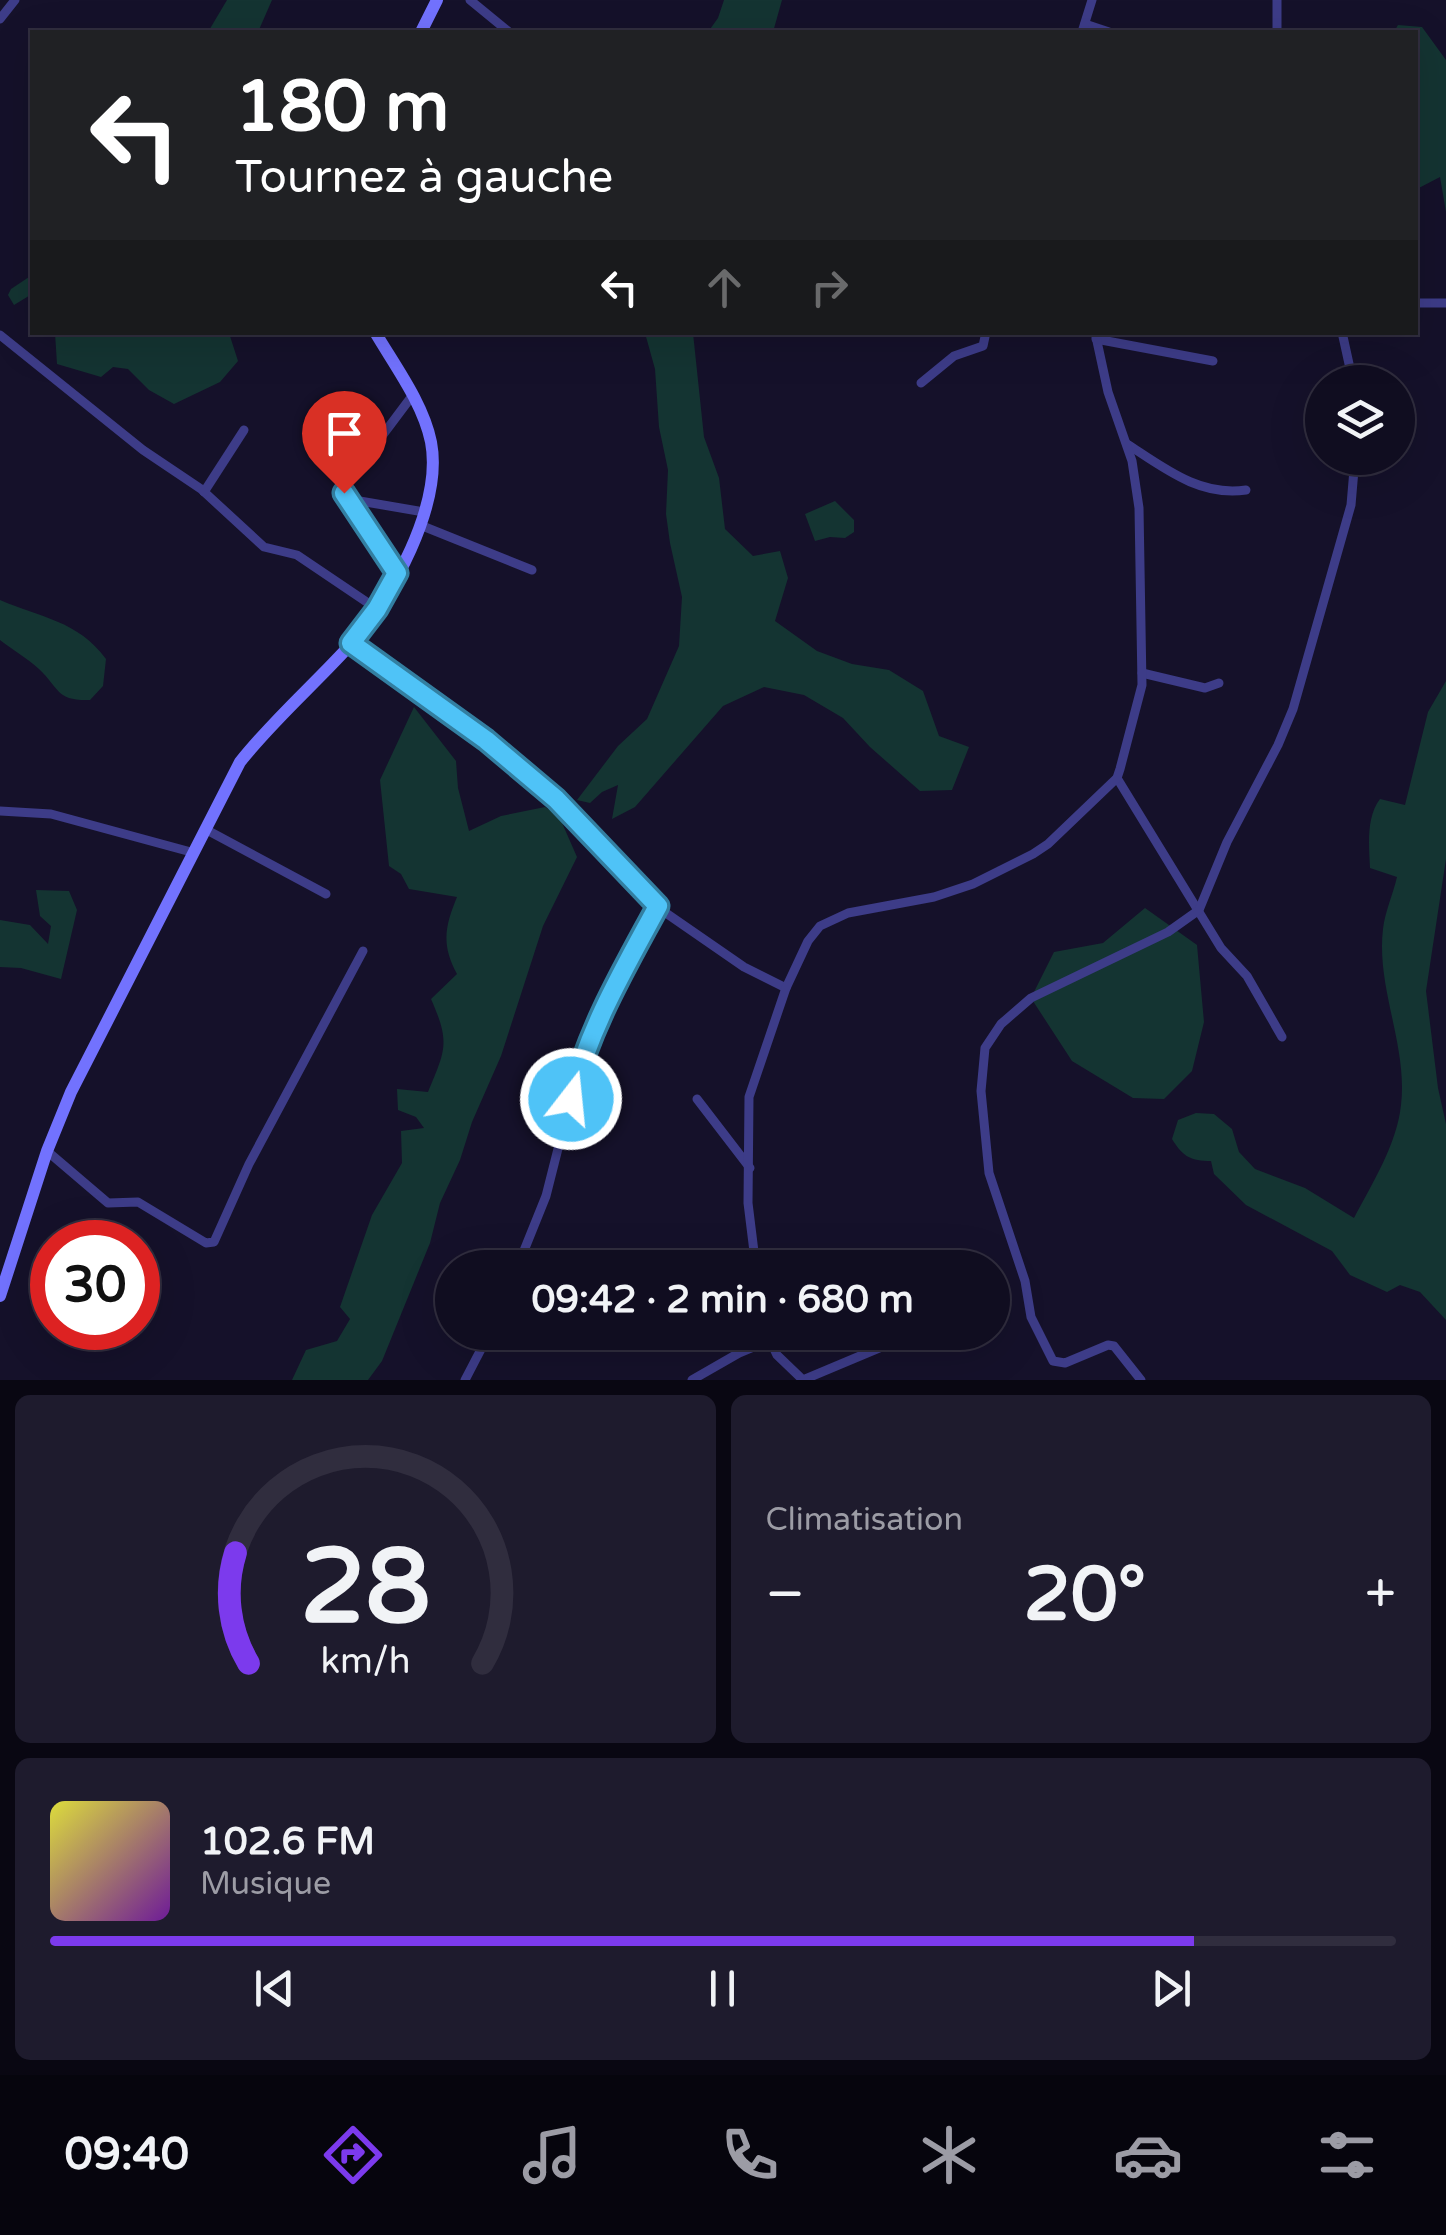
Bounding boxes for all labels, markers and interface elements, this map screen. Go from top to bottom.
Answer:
text: 180 m [235,66,449,150]
icon: left [70,70,200,200]
text: Tournez à gauche [235,151,613,205]
icon: left [592,260,647,315]
icon: ahead [697,260,752,315]
icon: right [802,260,857,315]
map controls [1305,365,1415,475]
button: layers [1305,365,1415,475]
pin [302,391,387,494]
icon: arrive [317,406,372,461]
position arrow [519,1047,623,1151]
speed limit sign: 30 [30,1220,160,1350]
text: 09:42 · 2 min · 680 m [531,1277,914,1323]
text: Climatisation [766,1501,963,1539]
text: 28 [300,1526,431,1651]
text: 20° [1024,1550,1146,1640]
text: − [766,1562,805,1628]
text: + [1365,1562,1396,1628]
text: km/h [320,1640,410,1683]
text: 102.6 FM [200,1819,375,1865]
text: Musique [200,1865,331,1903]
icon: previous [247,1961,302,2016]
icon: pause [695,1961,750,2016]
icon: next [1144,1961,1199,2016]
icon: directions [318,2120,388,2190]
icon: music [517,2120,587,2190]
icon: phone [715,2120,785,2190]
icon: climate [914,2120,984,2190]
icon: car [1113,2120,1183,2190]
icon: filters [1312,2120,1382,2190]
text: 09:40 [64,2128,189,2182]

